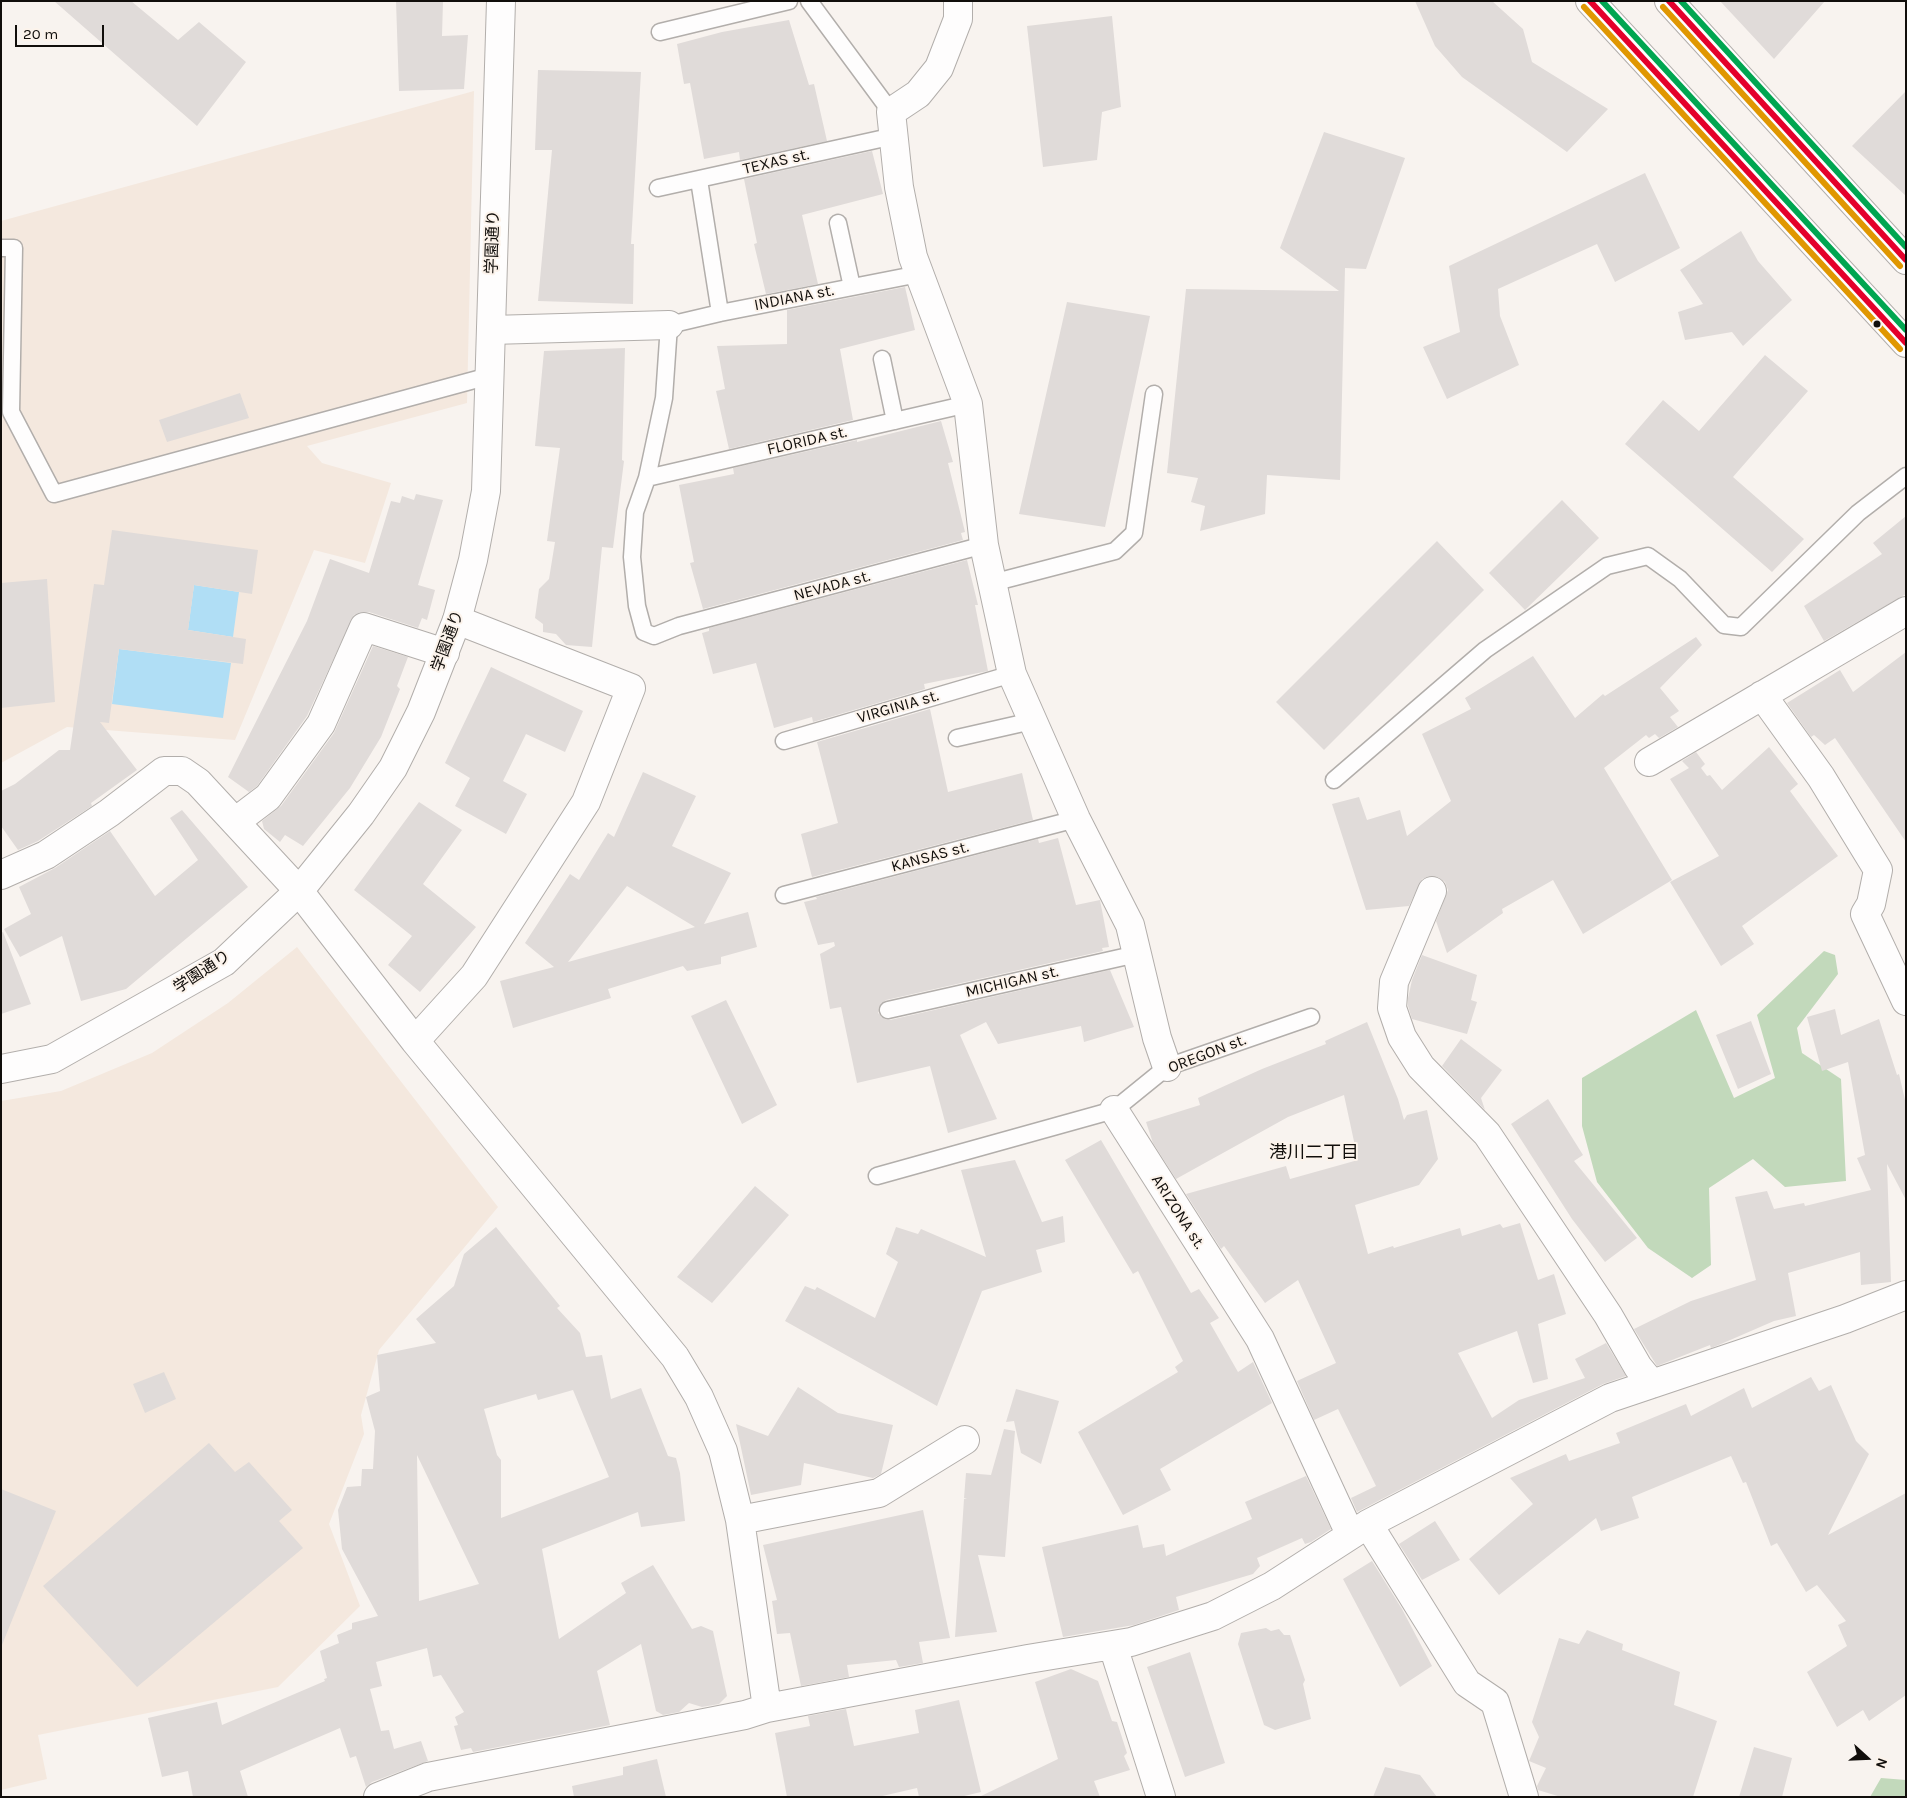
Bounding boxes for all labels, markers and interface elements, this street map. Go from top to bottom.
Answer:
scale bar [18,15,106,47]
text: 20 m [23,25,58,43]
street label: TEXAS st. [741,145,811,179]
street label: 学園通り [482,210,504,274]
street label: INDIANA st. [752,281,836,315]
unlabelled marker [1872,319,1882,329]
street label: FLORIDA st. [765,423,849,459]
street label: NEVADA st. [792,567,872,605]
street label: 学園通り [428,608,468,674]
street label: VIRGINIA st. [855,686,941,728]
street label: KANSAS st. [889,837,971,877]
street label: 学園通り [170,947,234,997]
street label: MICHIGAN st. [964,962,1060,1002]
street label: OREGON st. [1165,1030,1249,1078]
district label: 港川二丁目 [1269,1142,1359,1164]
street label: ARIZONA st. [1147,1171,1209,1253]
north arrow [1842,1733,1892,1783]
text: N [1872,1756,1891,1771]

